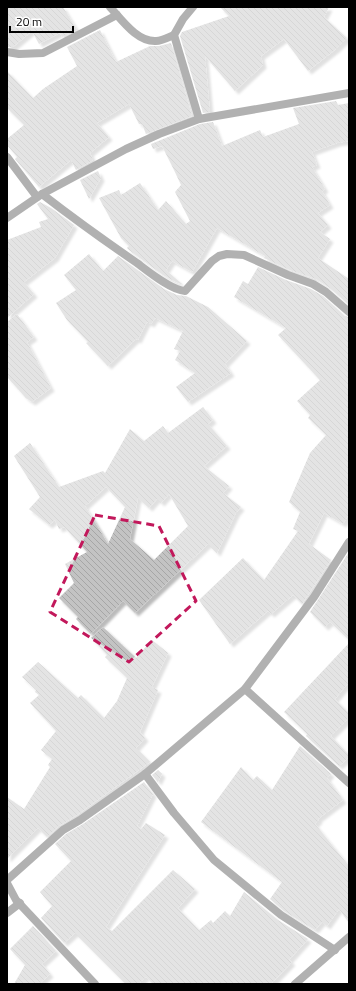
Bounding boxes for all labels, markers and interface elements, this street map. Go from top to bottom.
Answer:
scale bar [10,8,73,34]
text: 20 m [16,12,42,31]

